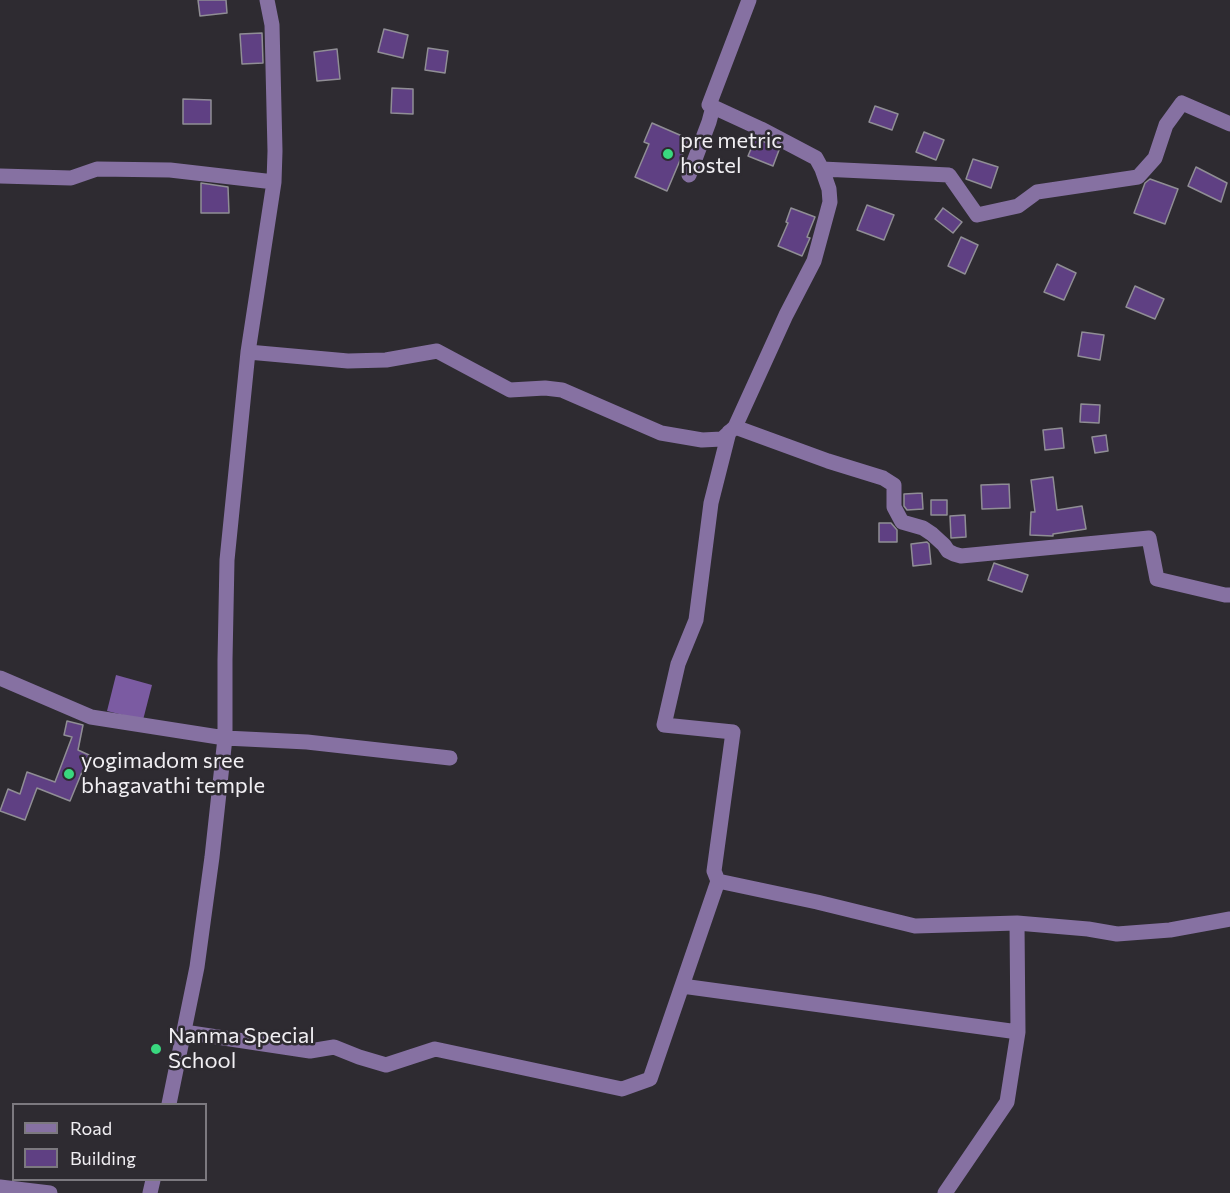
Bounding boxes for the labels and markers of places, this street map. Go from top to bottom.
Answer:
place label: pre metric hostel [680,128,782,180]
marker: pre metric hostel [661,147,675,161]
place label: yogimadom sree bhagavathi temple [81,748,265,800]
marker: yogimadom sree bhagavathi temple [62,767,76,781]
place label: Nanma Special School [168,1023,315,1074]
marker: Nanma Special School [149,1042,163,1056]

